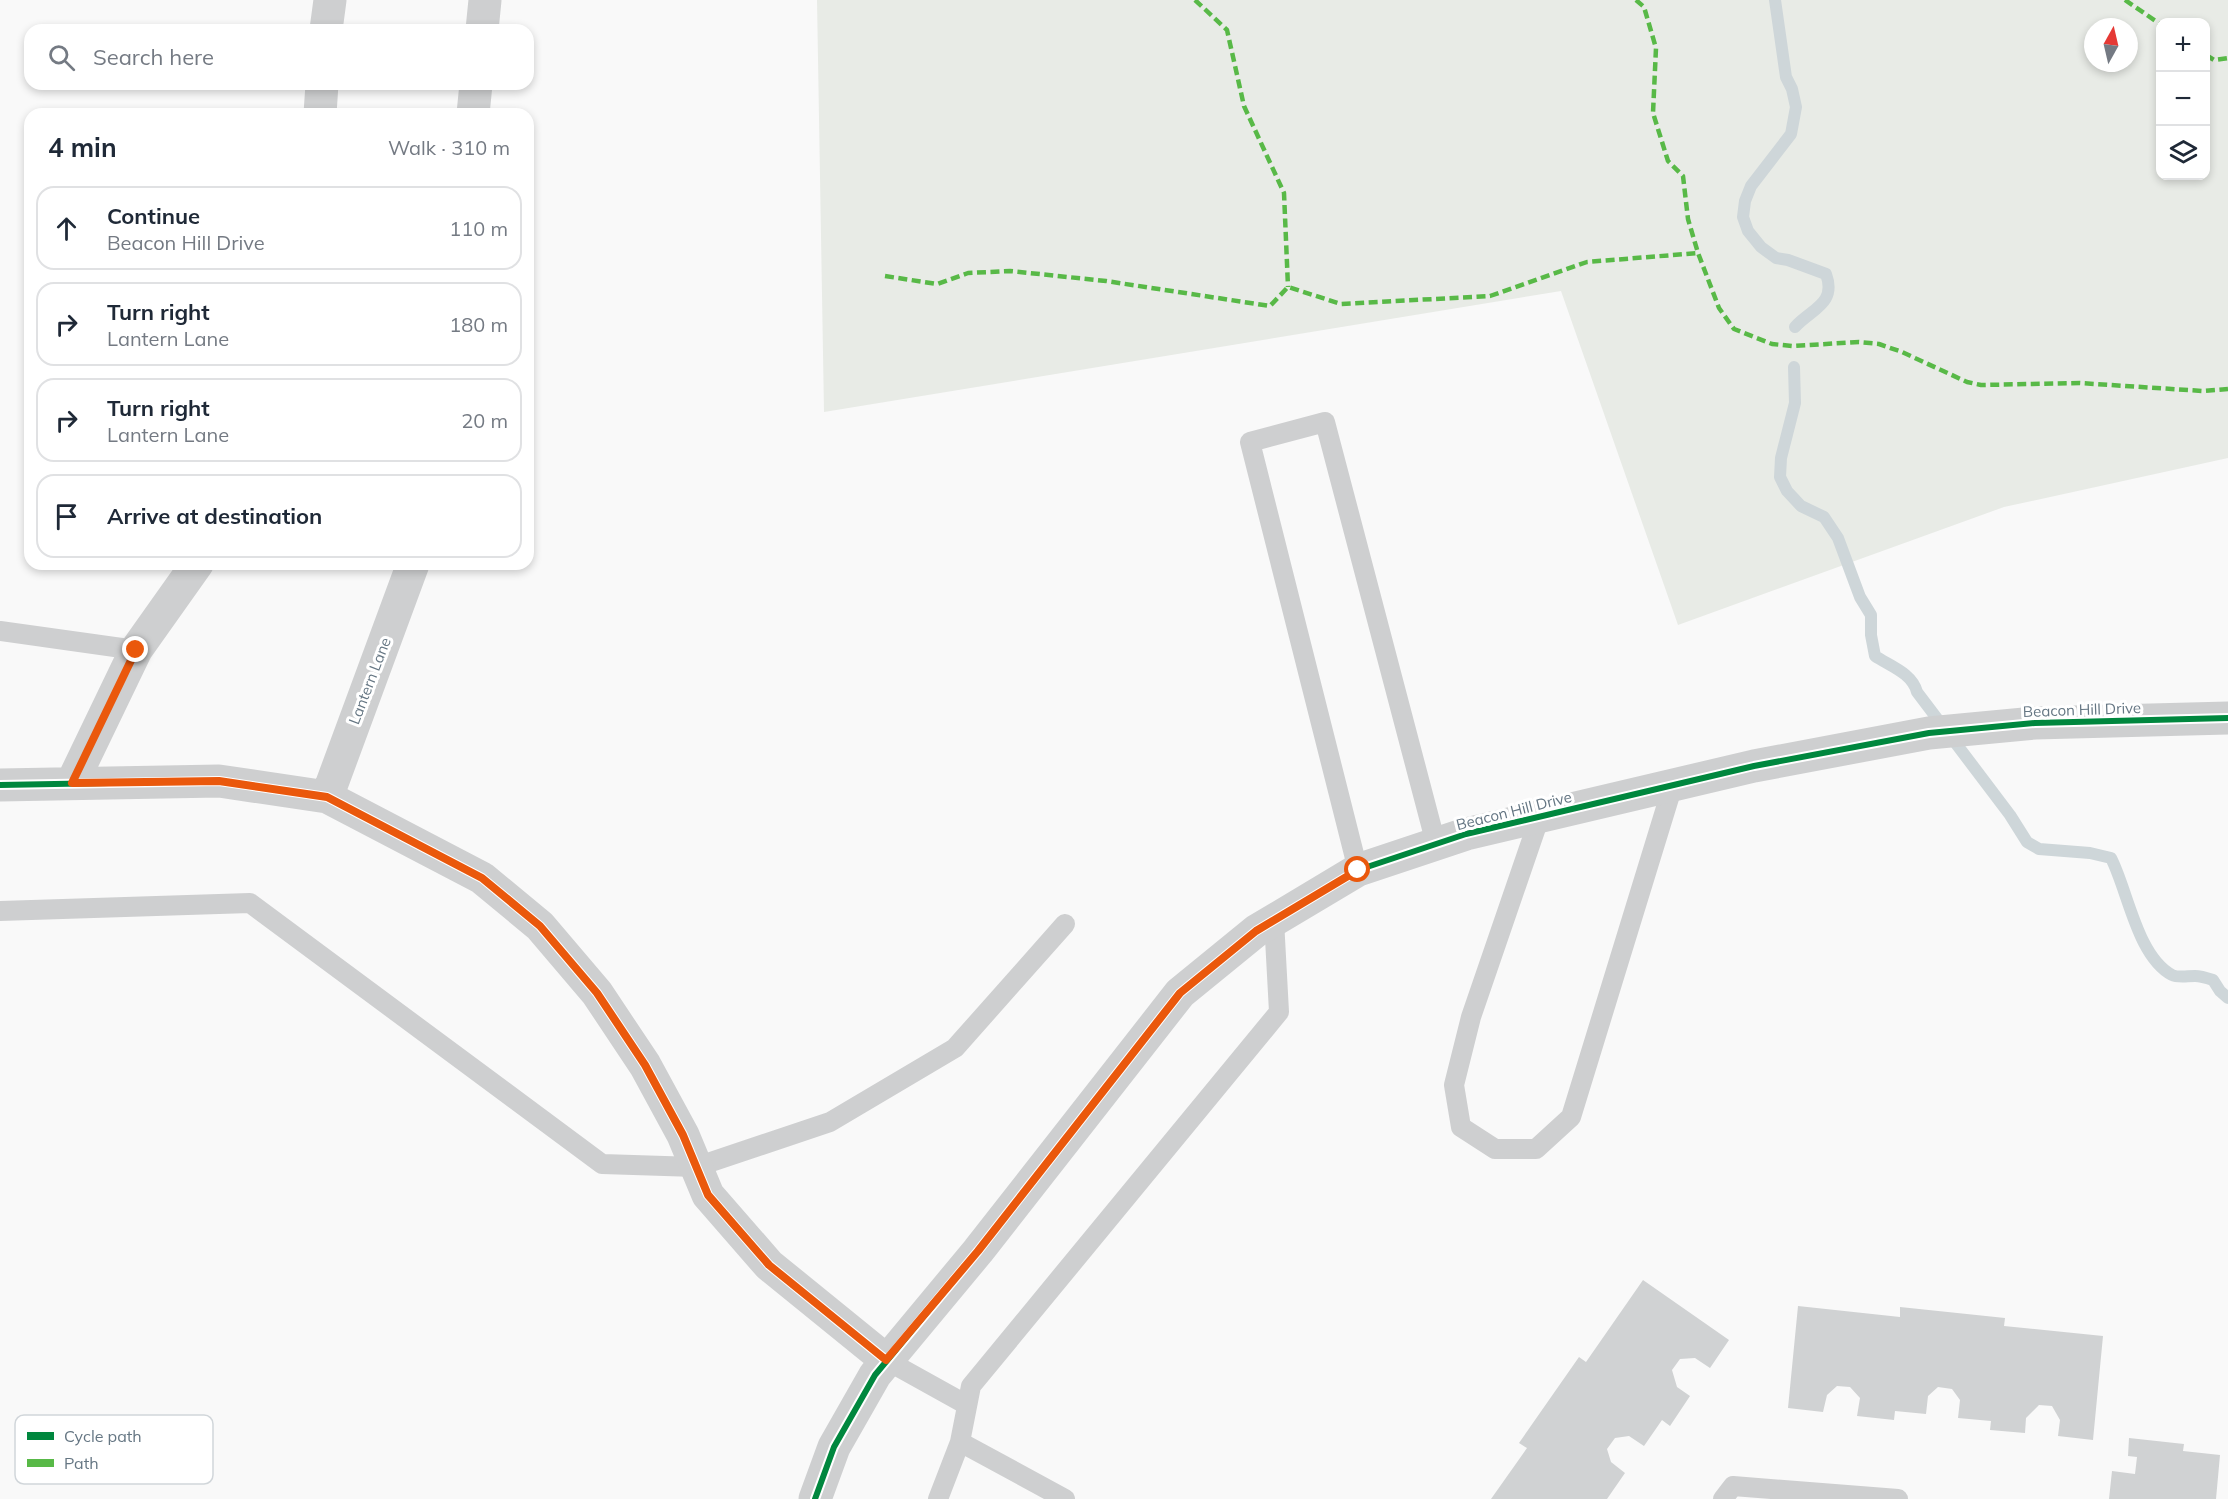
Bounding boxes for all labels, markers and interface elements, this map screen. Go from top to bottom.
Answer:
north arrow [2084,18,2138,72]
map controls [2156,18,2210,180]
button: + [2156,18,2210,72]
search box [24,24,534,90]
icon: search [45,41,78,74]
text: Search here [93,43,214,71]
button: − [2156,72,2210,126]
button: layers [2156,126,2210,180]
text: 4 min [48,131,117,164]
text: Walk · 310 m [388,135,510,160]
text: Continue [107,202,200,230]
icon: ahead [50,212,83,245]
text: 110 m [449,216,508,241]
text: Beacon Hill Drive [107,230,265,255]
text: Turn right [107,298,210,326]
icon: right [50,308,83,341]
text: 180 m [449,312,508,337]
text: Lantern Lane [107,326,229,351]
text: Turn right [107,394,210,422]
icon: right [50,404,83,437]
text: 20 m [461,408,508,433]
text: Lantern Lane [107,422,229,447]
icon: arrive [50,500,83,533]
text: Arrive at destination [107,502,322,530]
street label: Lantern Lane [344,635,395,727]
route end [122,636,148,662]
street label: Beacon Hill Drive [2023,698,2141,721]
street label: Beacon Hill Drive [1454,787,1574,834]
route start [1344,856,1370,882]
legend [15,1415,213,1484]
text: Cycle path [64,1426,142,1446]
text: Path [64,1453,99,1473]

